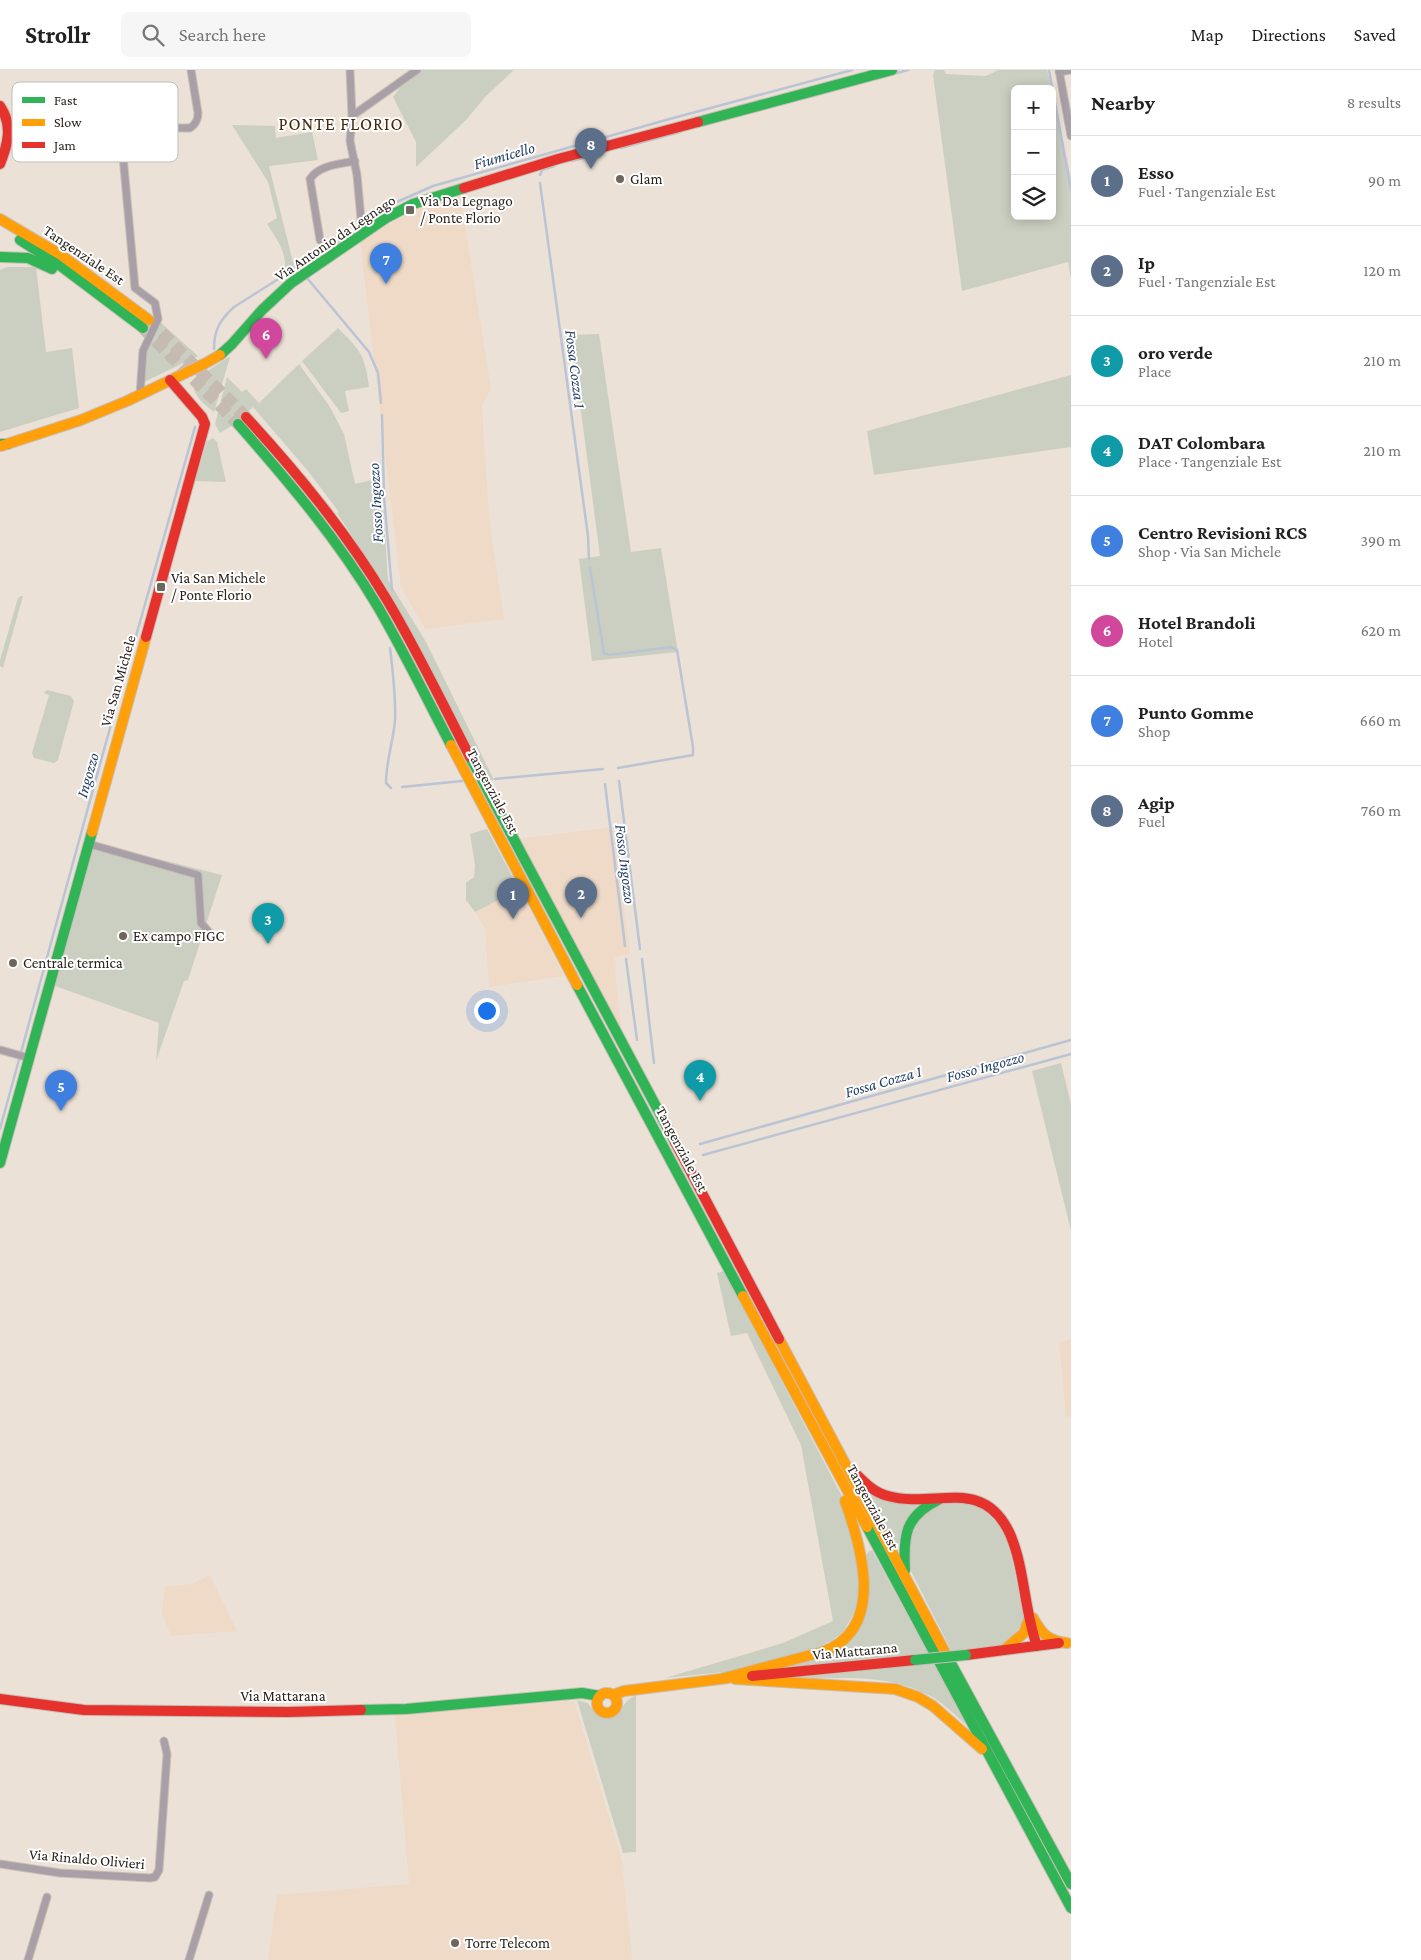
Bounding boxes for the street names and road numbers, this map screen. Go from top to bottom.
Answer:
street label: Via Antonio da Legnago [272,192,399,285]
street label: Tangenziale Est [40,222,128,289]
street label: Via San Michele [97,633,139,729]
street label: Tangenziale Est [463,746,523,838]
street label: Tangenziale Est [652,1104,712,1196]
street label: Tangenziale Est [843,1462,903,1554]
street label: Via Mattarana [812,1639,898,1663]
street label: Via Mattarana [240,1688,326,1704]
street label: Via Rinaldo Olivieri [29,1846,146,1872]

